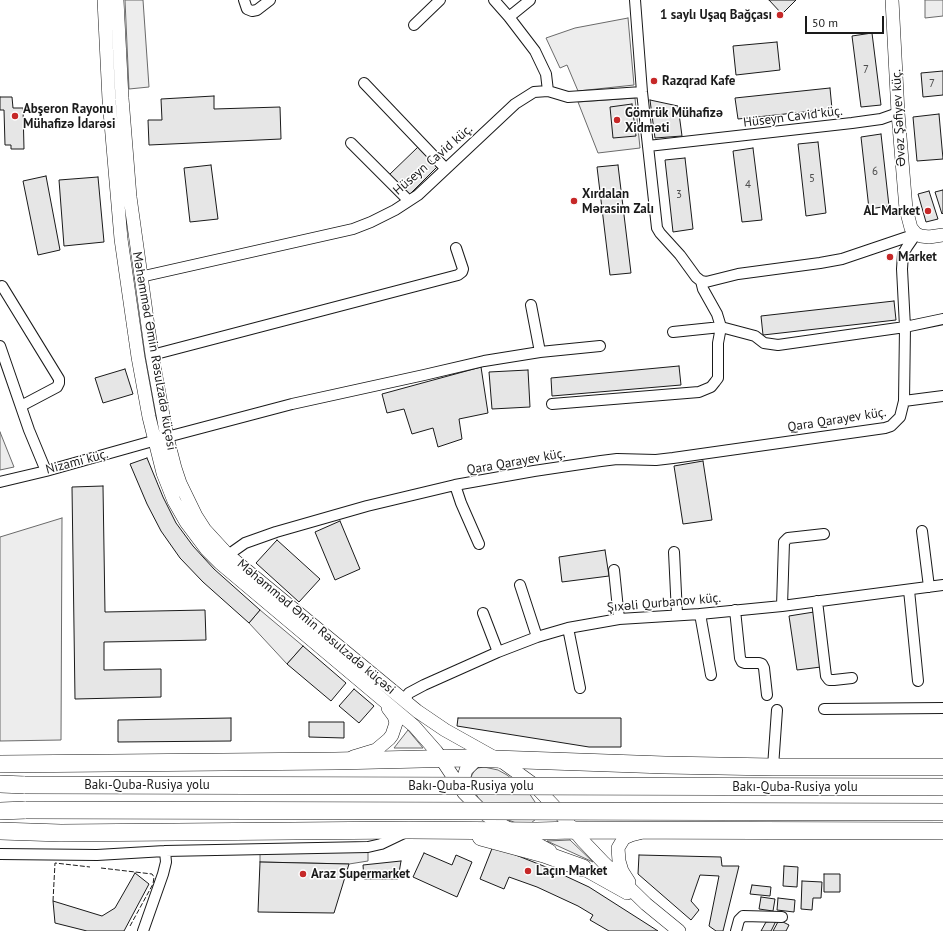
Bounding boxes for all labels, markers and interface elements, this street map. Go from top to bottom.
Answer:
place label: 1 saylı Uşaq Bağçası [660,7,772,23]
scale bar [807,8,886,34]
marker: 1 saylı Uşaq Bağçası [775,10,785,20]
text: 50 m [812,15,838,30]
house number: 7 [863,63,869,77]
street label: Əvəz Şəfiyev küç. [889,69,909,167]
place label: Razqrad Kafe [662,73,735,89]
marker: Razqrad Kafe [649,76,659,86]
house number: 7 [929,77,935,91]
place label: Abşeron Rayonu Mühafizə İdarəsi [23,101,116,132]
street label: Hüseyn Cavid küç. [742,103,844,131]
place label: Gömrük Mühafizə Xidməti [625,105,723,136]
marker: Abşeron Rayonu Mühafizə İdarəsi [10,111,20,121]
marker: Gömrük Mühafizə Xidməti [612,115,622,125]
street label: Hüseyn Cavid küç. [390,121,476,199]
house number: 6 [872,165,878,179]
house number: 5 [809,172,815,186]
house number: 4 [745,178,751,192]
place label: Xırdalan Mərasim Zalı [582,186,654,217]
house number: 3 [676,188,682,202]
marker: Xırdalan Mərasim Zalı [569,196,579,206]
place label: AL Market [863,203,920,219]
marker: AL Market [923,206,933,216]
place label: Market [898,249,937,265]
street label: Məhəmməd Əmin Rəsulzadə küçəsi [129,250,179,452]
marker: Market [885,252,895,262]
street label: Qara Qarayev küç. [787,404,887,436]
street label: Nizami küç. [44,446,110,478]
street label: Qara Qarayev küç. [466,446,566,478]
street label: Məhəmməd Əmin Rəsulzadə küçəsi [234,556,398,698]
street label: Şıxəli Qurbanov küç. [606,590,722,616]
street label: Bakı-Quba-Rusiya yolu [84,777,210,793]
street label: Bakı-Quba-Rusiya yolu [408,778,534,794]
street label: Bakı-Quba-Rusiya yolu [732,779,858,795]
place label: Laçın Market [536,863,607,879]
place label: Araz Supermarket [311,866,410,882]
marker: Laçın Market [523,866,533,876]
marker: Araz Supermarket [298,869,308,879]

